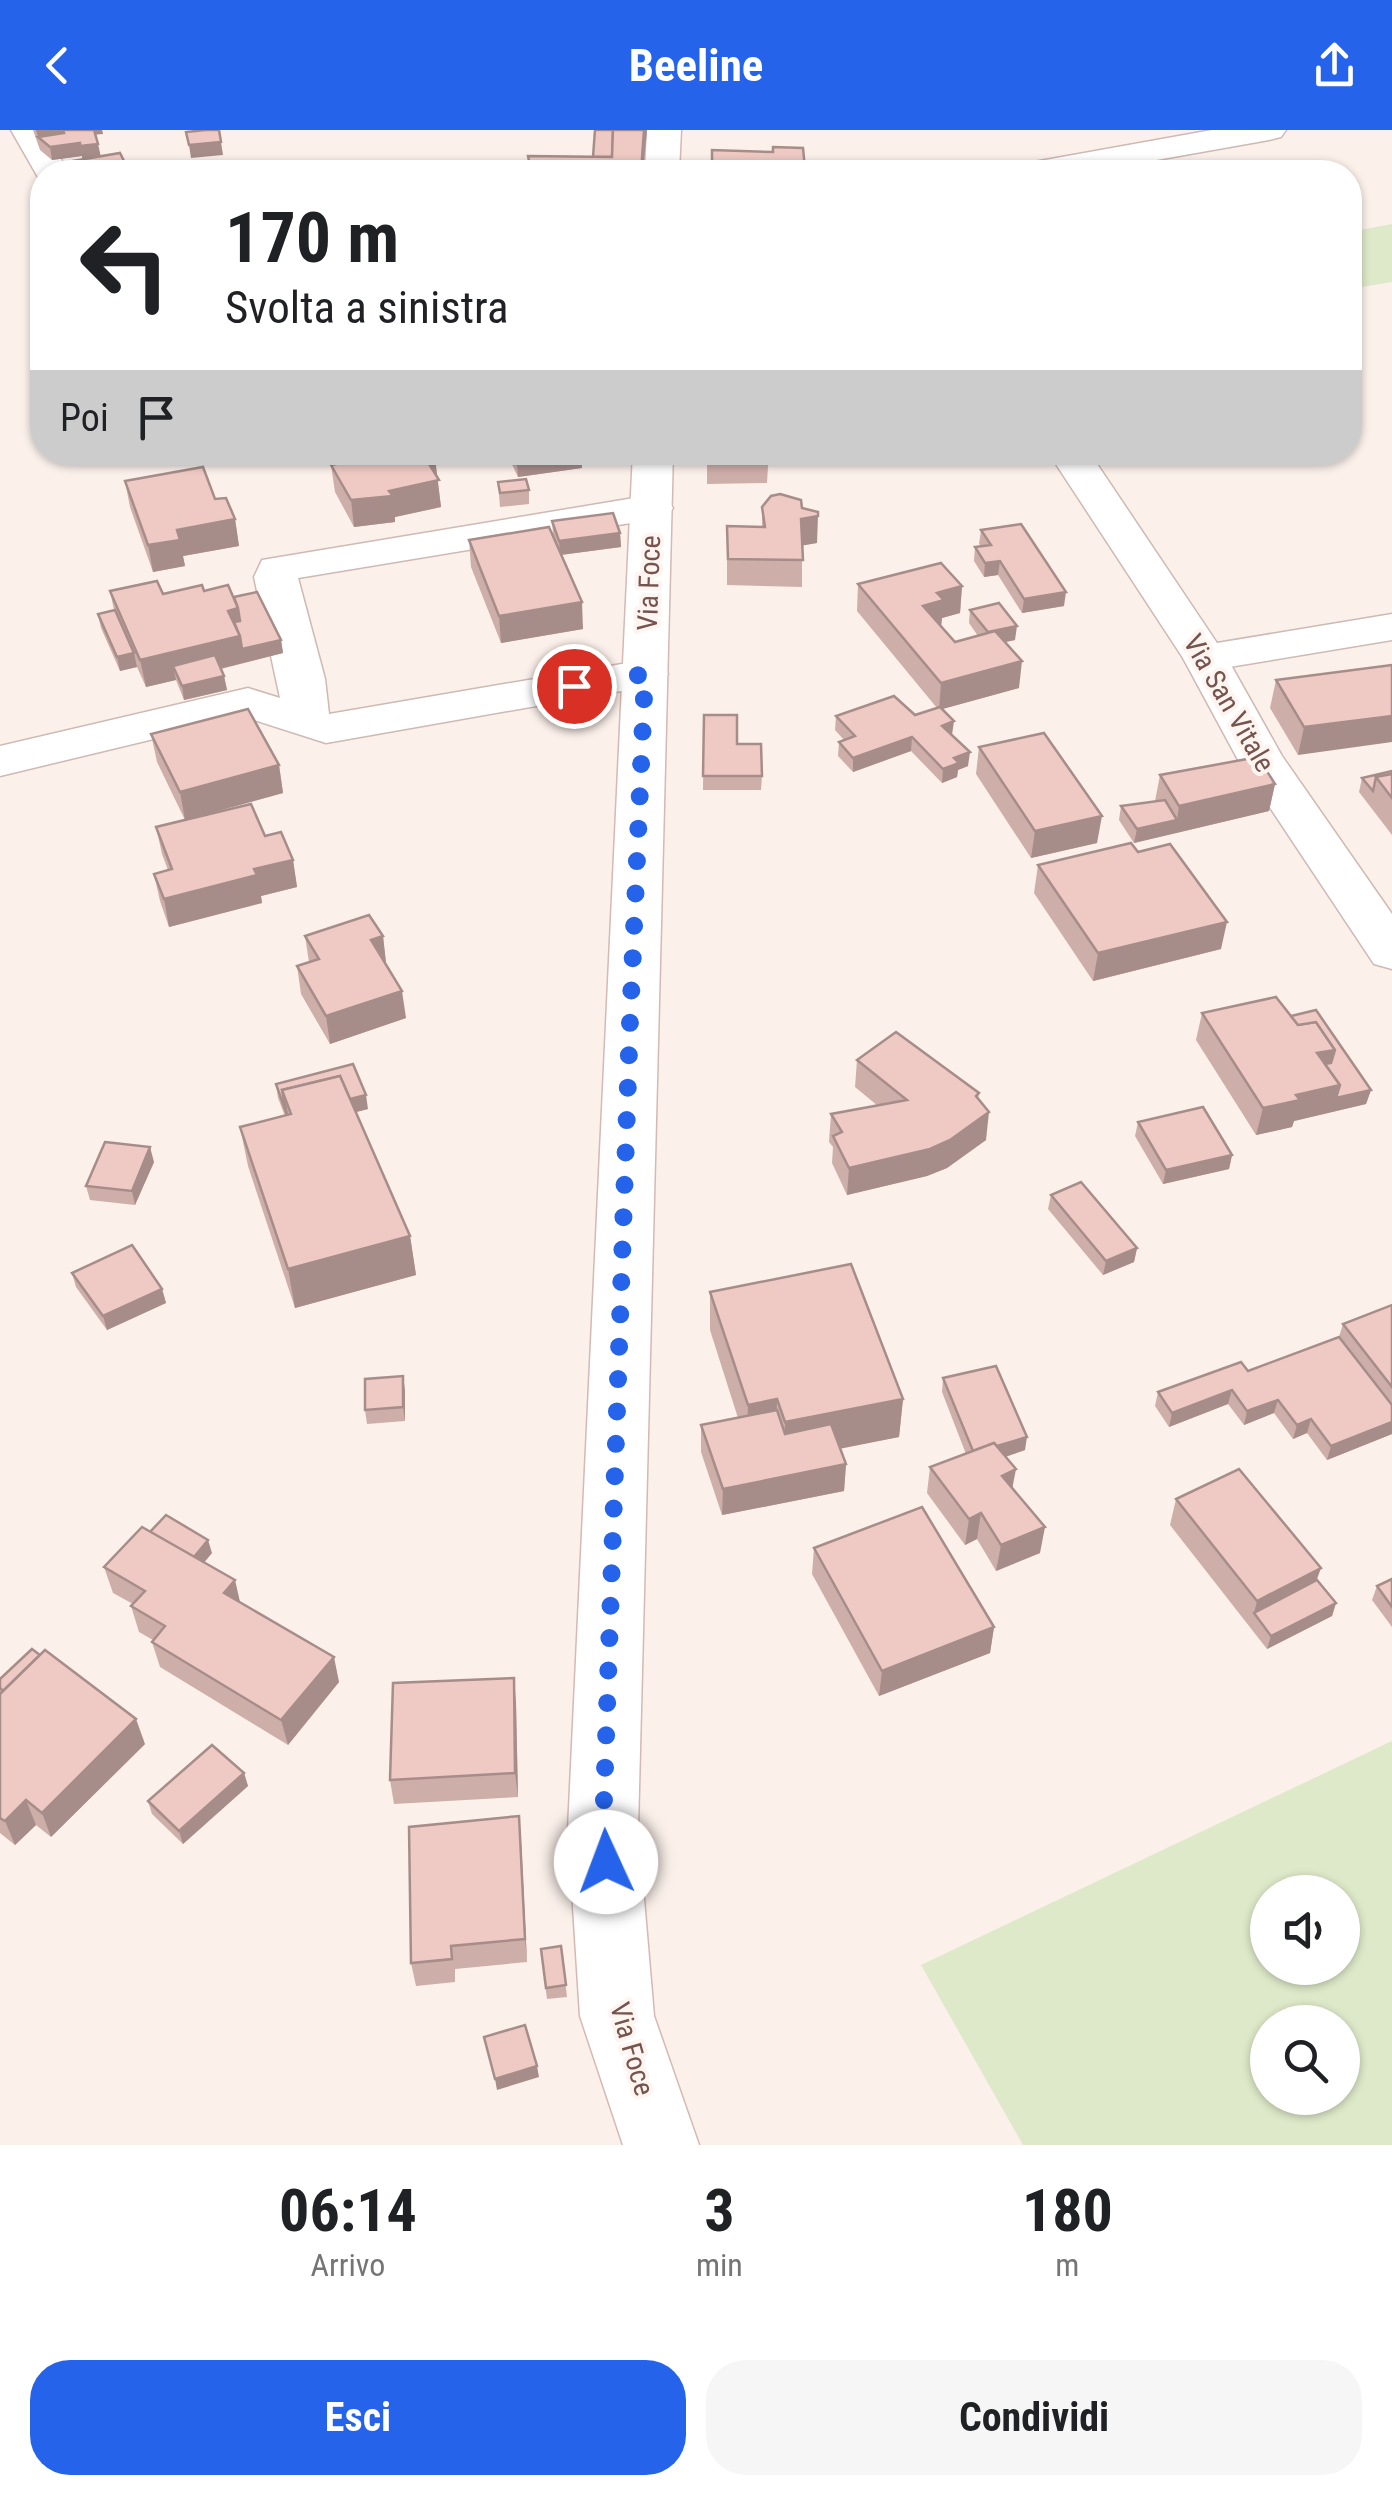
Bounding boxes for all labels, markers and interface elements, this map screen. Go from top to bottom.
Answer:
icon: back [30,38,85,93]
icon: share [1307,38,1362,93]
text: Beeline [629,39,763,92]
text: 170 m [225,197,399,279]
icon: left [60,200,190,330]
text: Svolta a sinistra [225,281,508,334]
icon: arrive [129,390,184,445]
text: Poi [60,396,109,440]
street label: Via Foce [631,535,667,631]
street label: Via San Vitale [1176,628,1282,778]
pin [532,644,617,729]
icon: arrive [547,659,602,714]
position arrow [554,1810,658,1914]
map controls [1250,1875,1360,2115]
button: sound [1250,1875,1360,1985]
street label: Via Foce [603,1999,661,2099]
button: search [1250,2005,1360,2115]
text: 06:14 [279,2175,417,2246]
text: 3 [704,2175,735,2246]
text: 180 [1022,2175,1113,2246]
text: Arrivo [311,2246,385,2284]
text: min [696,2246,743,2284]
text: m [1055,2246,1079,2284]
button: Esci [30,2360,686,2475]
button: Condividi [706,2360,1362,2475]

